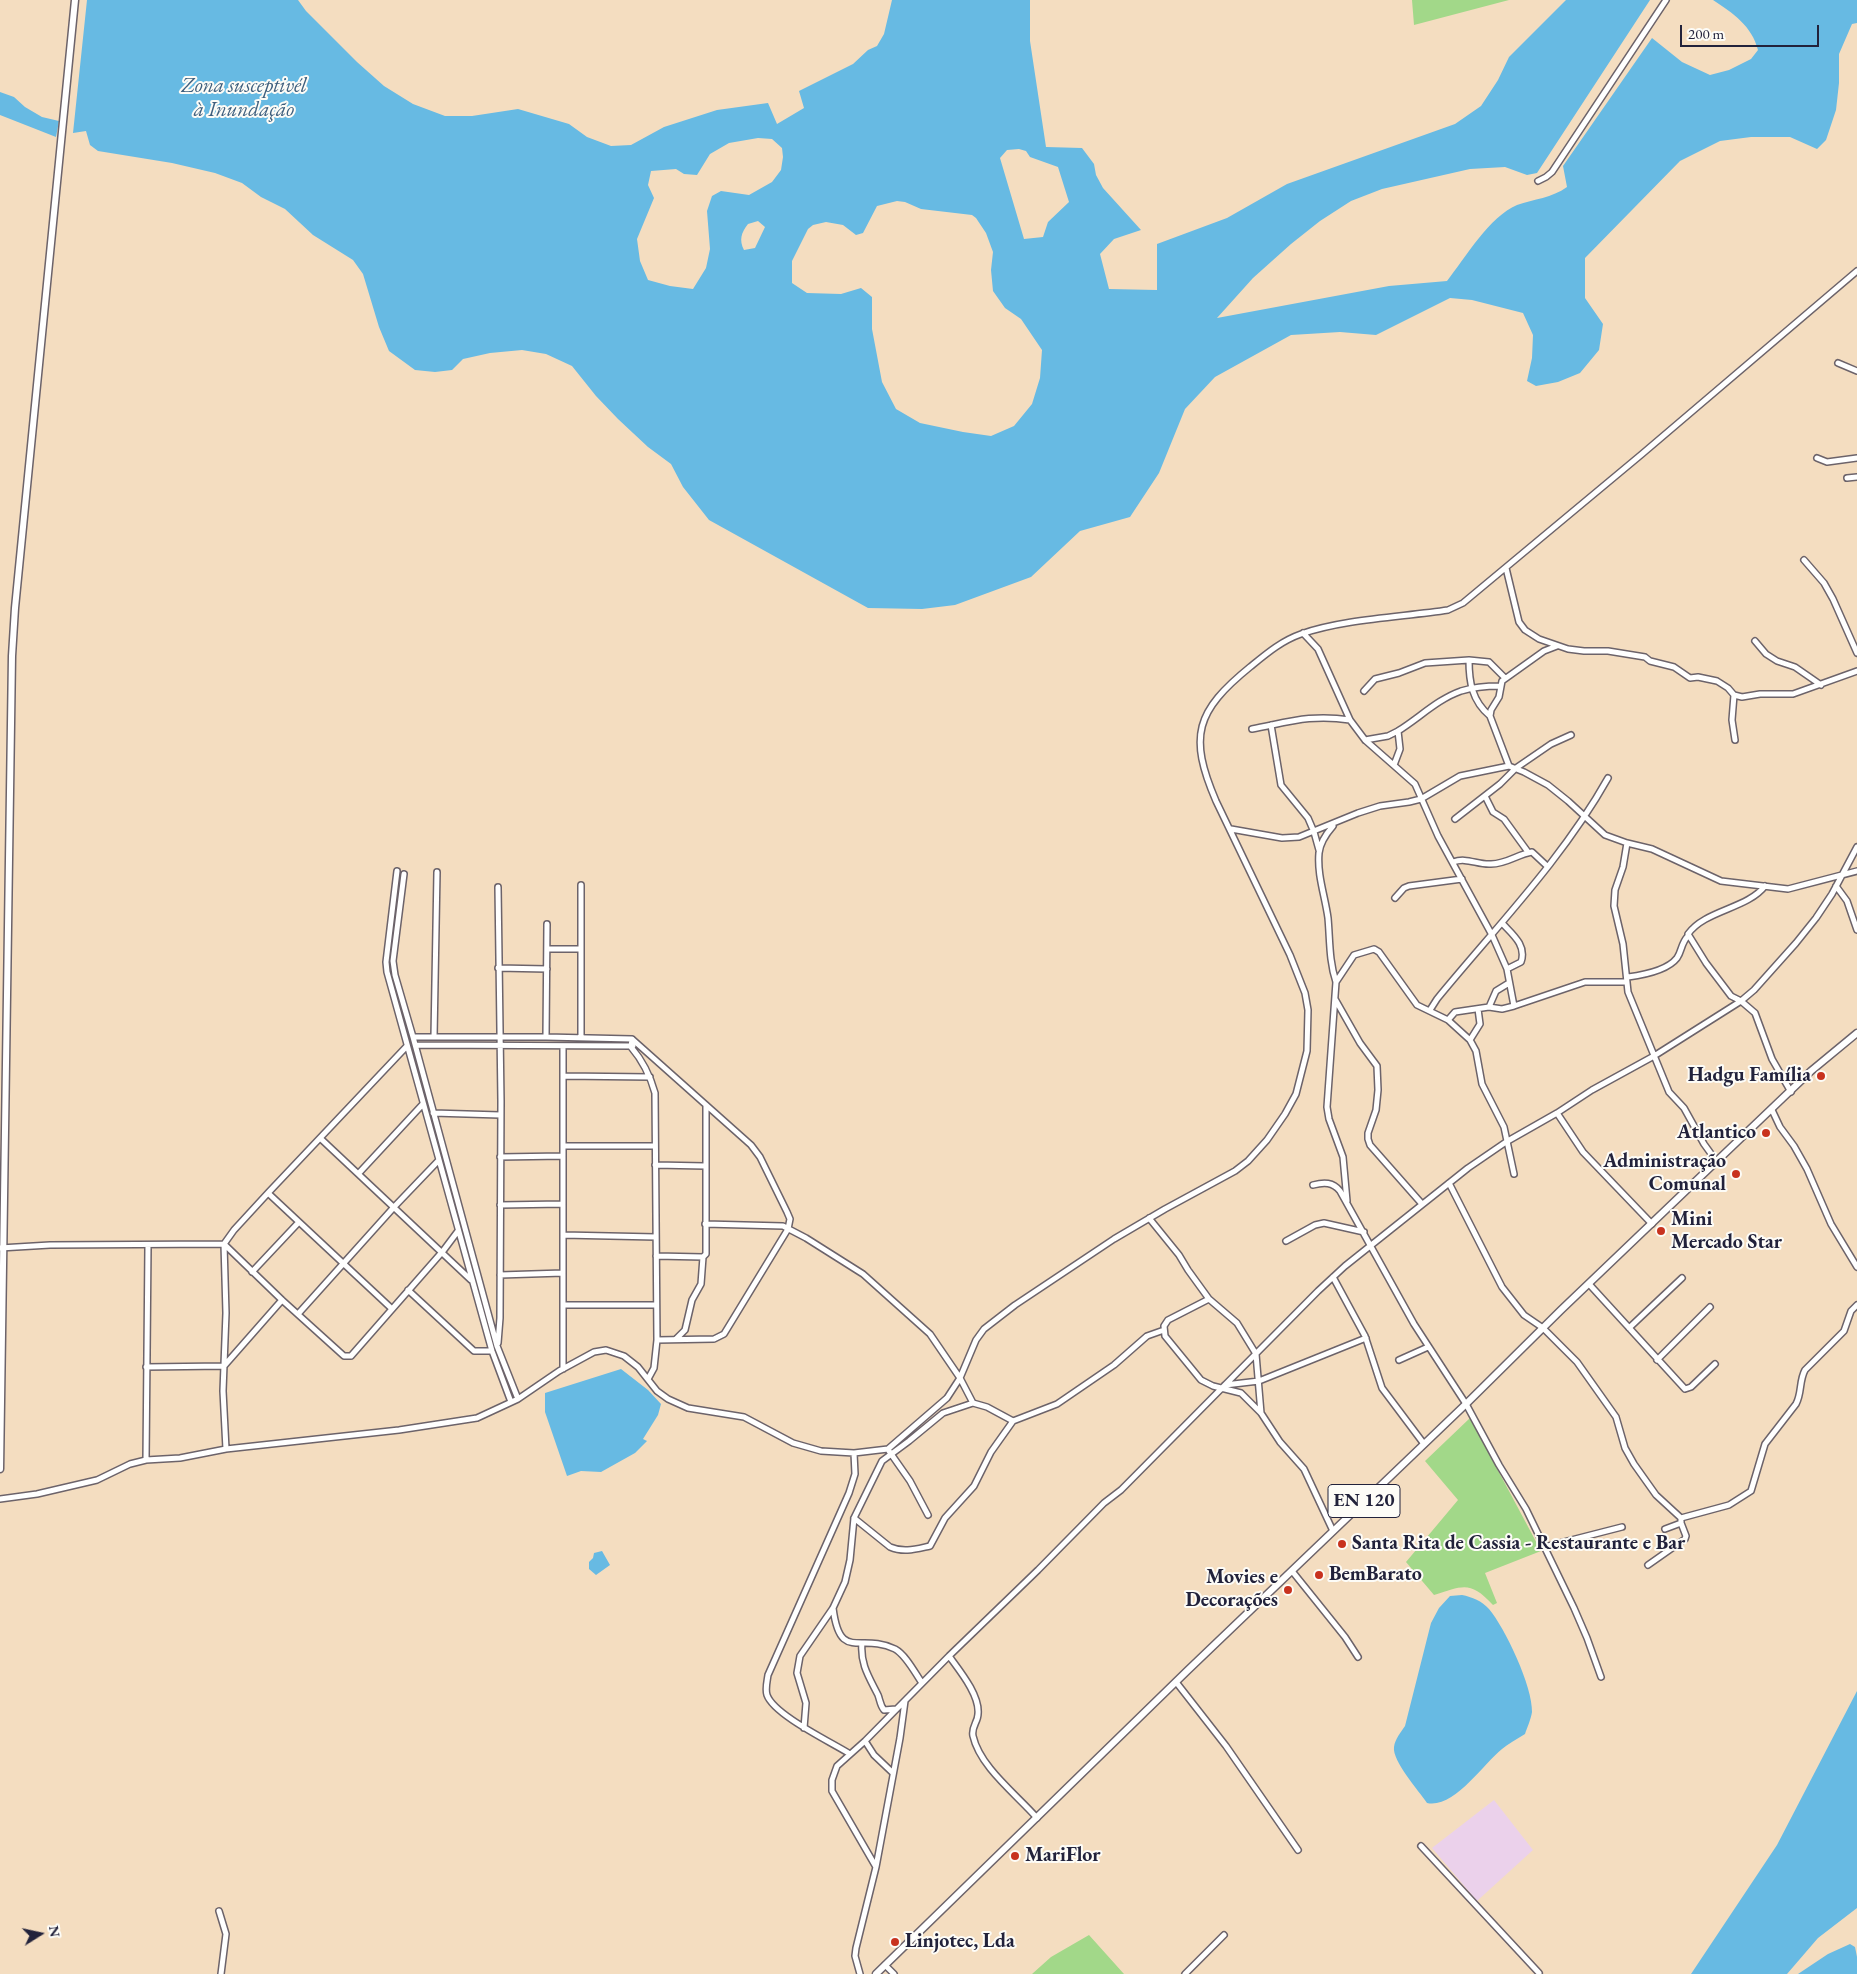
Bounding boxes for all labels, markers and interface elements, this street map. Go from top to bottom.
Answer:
scale bar [1682,15,1821,47]
text: 200 m [1688,24,1724,43]
water label: Zona susceptivél à Inundação [181,73,307,123]
place label: Hadgu Família [1688,1064,1811,1088]
marker: Hadgu Família [1815,1070,1827,1082]
place label: Atlantico [1677,1121,1756,1145]
marker: Atlantico [1760,1127,1772,1139]
place label: Administração Comunal [1603,1150,1726,1197]
marker: Administração Comunal [1730,1168,1742,1180]
place label: Mini Mercado Star [1671,1208,1782,1255]
marker: Mini Mercado Star [1655,1225,1667,1237]
road number: EN 120 [1328,1484,1400,1518]
place label: Santa Rita de Cassia - Restaurante e Bar [1352,1532,1685,1556]
marker: Santa Rita de Cassia - Restaurante e Bar [1336,1538,1348,1550]
place label: BemBarato [1329,1563,1422,1587]
place label: Movies e Decorações [1185,1566,1278,1613]
marker: BemBarato [1313,1569,1325,1581]
marker: Movies e Decorações [1282,1584,1294,1596]
place label: MariFlor [1025,1844,1101,1868]
marker: MariFlor [1009,1850,1021,1862]
north arrow [15,1909,65,1959]
text: N [45,1924,65,1939]
place label: Linjotec, Lda [905,1930,1015,1954]
marker: Linjotec, Lda [889,1936,901,1948]

